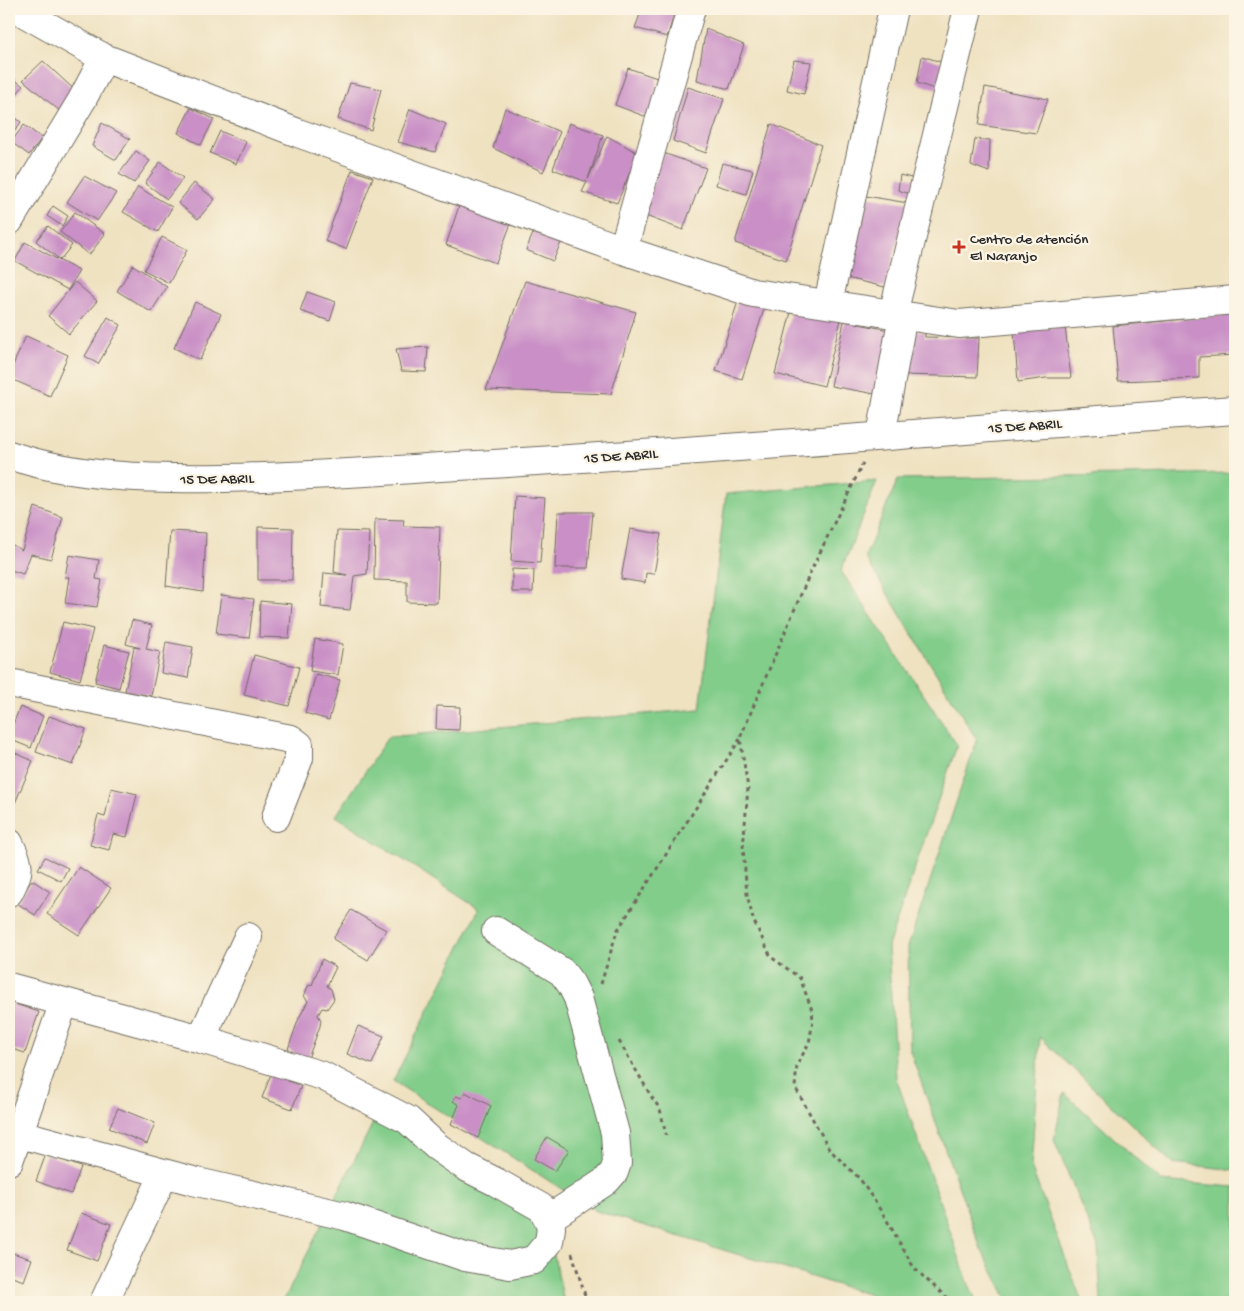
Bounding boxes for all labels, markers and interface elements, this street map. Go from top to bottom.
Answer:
place label: Centro de atención El Naranjo [970,231,1088,266]
marker: Centro de atención El Naranjo [952,240,966,254]
street label: 15 DE ABRIL [987,415,1063,439]
street label: 15 DE ABRIL [583,445,659,469]
street label: 15 DE ABRIL [179,470,255,490]

